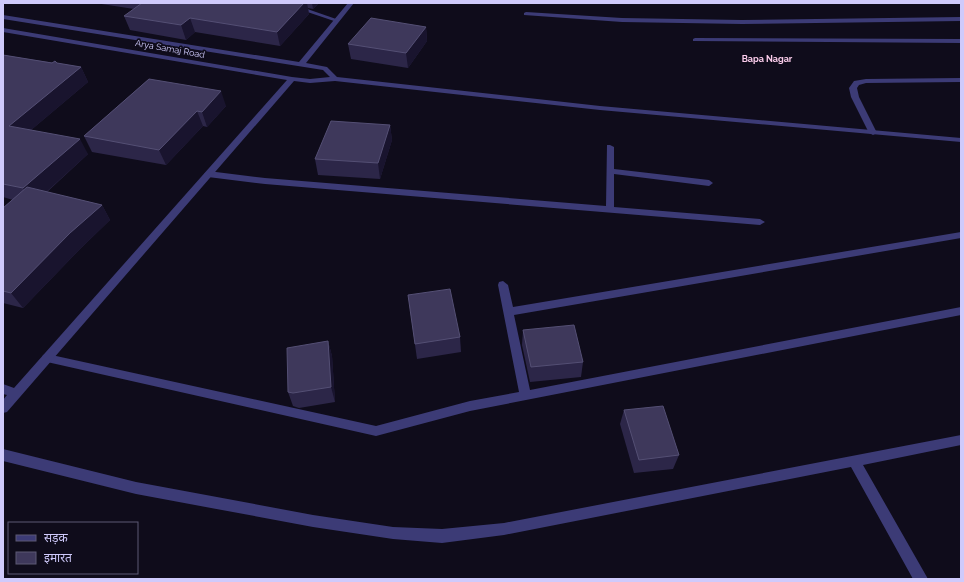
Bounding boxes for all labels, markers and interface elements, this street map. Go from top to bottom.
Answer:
street label: Arya Samaj Road [134,38,206,60]
district label: Bapa Nagar [742,54,793,64]
legend [8,522,138,574]
text: सड़क [44,531,69,545]
text: इमारत [44,551,73,565]

